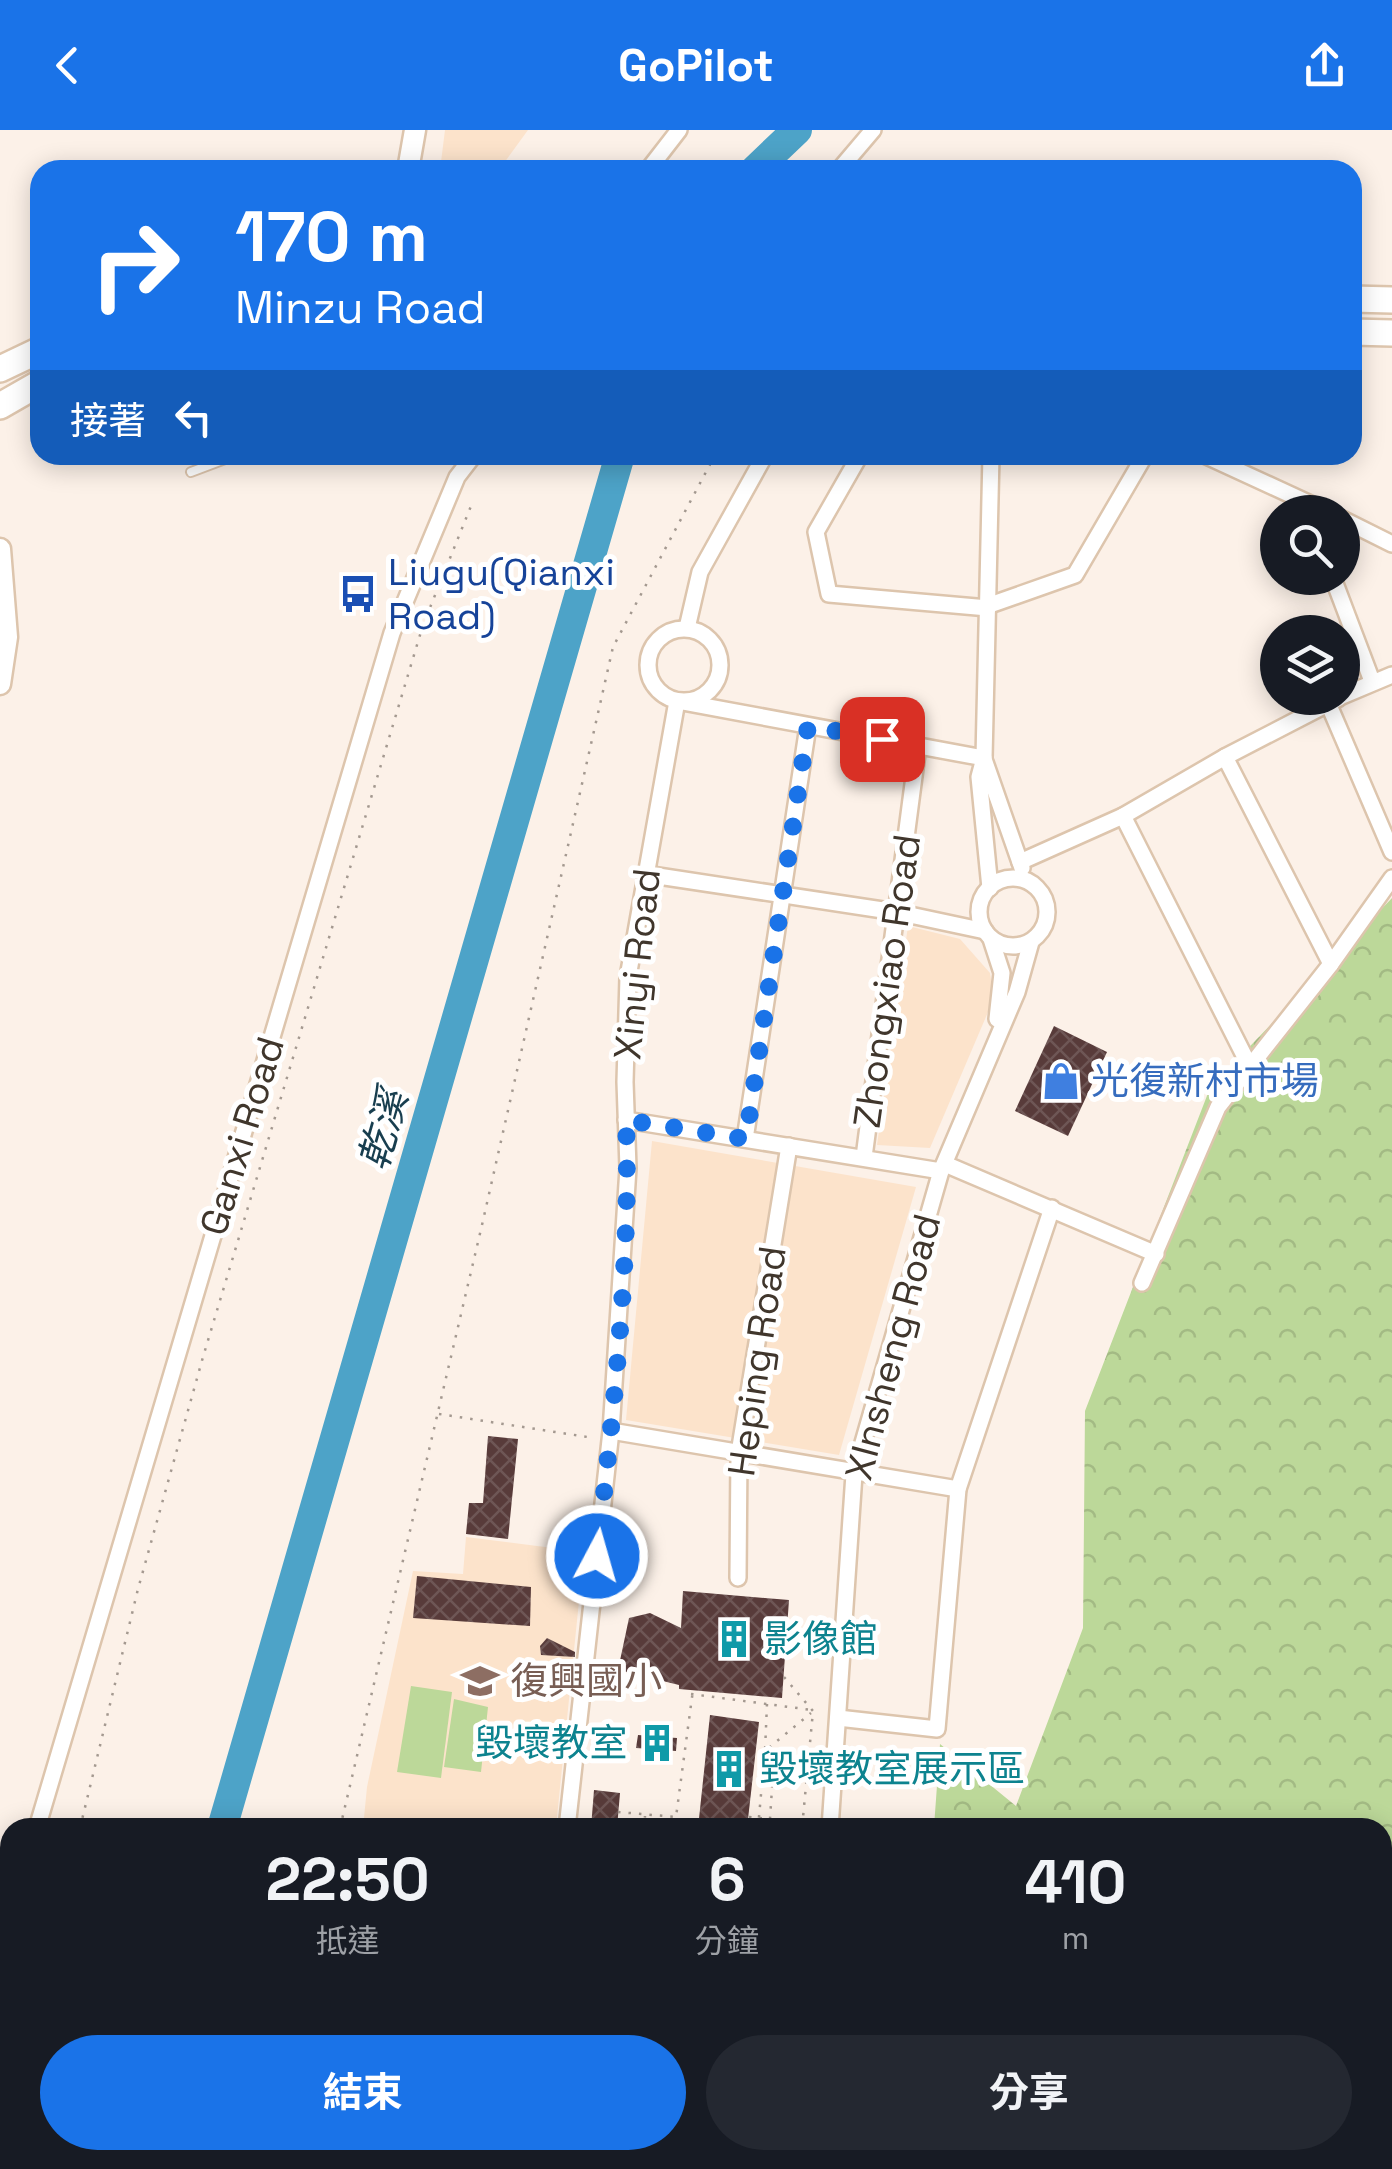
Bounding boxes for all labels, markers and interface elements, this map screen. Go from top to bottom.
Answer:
text: GoPilot [618,37,774,94]
icon: back [40,38,95,93]
icon: share [1297,38,1352,93]
text: 170 m [235,192,428,281]
icon: right [70,200,200,330]
text: Minzu Road [235,279,486,336]
icon: left [166,390,221,445]
text: 接著 [70,397,146,445]
map controls [1260,495,1360,715]
button: search [1260,495,1360,595]
place label: Liugu(Qianxi Road) [388,548,615,640]
bus stop icon: Liugu(Qianxi Road) [337,573,379,615]
button: layers [1260,615,1360,715]
pin [840,697,925,782]
icon: arrive [855,712,910,767]
street label: Zhongxiao Road [843,831,931,1131]
street label: Xinyi Road [603,866,671,1062]
street label: Ganxi Road [189,1031,295,1241]
place label: 光復新村市場 [1091,1057,1319,1105]
shop icon: 光復新村市場 [1040,1060,1082,1102]
water label: 乾溪 [348,1080,420,1176]
street label: XInsheng Road [834,1209,952,1485]
street label: Heping Road [717,1243,797,1479]
position arrow [545,1504,649,1608]
place label: 影像館 [764,1615,878,1663]
building icon: 影像館 [713,1618,755,1660]
place label: 復興國小 [510,1657,662,1705]
school or university icon: 復興國小 [459,1660,501,1702]
place label: 毀壞教室 [475,1719,627,1767]
building icon: 毀壞教室 [636,1722,678,1764]
place label: 毀壞教室展示區 [759,1745,1025,1793]
building icon: 毀壞教室展示區 [708,1748,750,1790]
text: 22:50 [266,1841,430,1918]
text: 6 [709,1841,746,1918]
text: 410 [1025,1844,1126,1921]
text: m [1062,1918,1089,1958]
text: 抵達 [316,1921,380,1961]
text: 分鐘 [695,1921,759,1961]
button: 結束 [40,2035,686,2150]
button: 分享 [706,2035,1352,2150]

